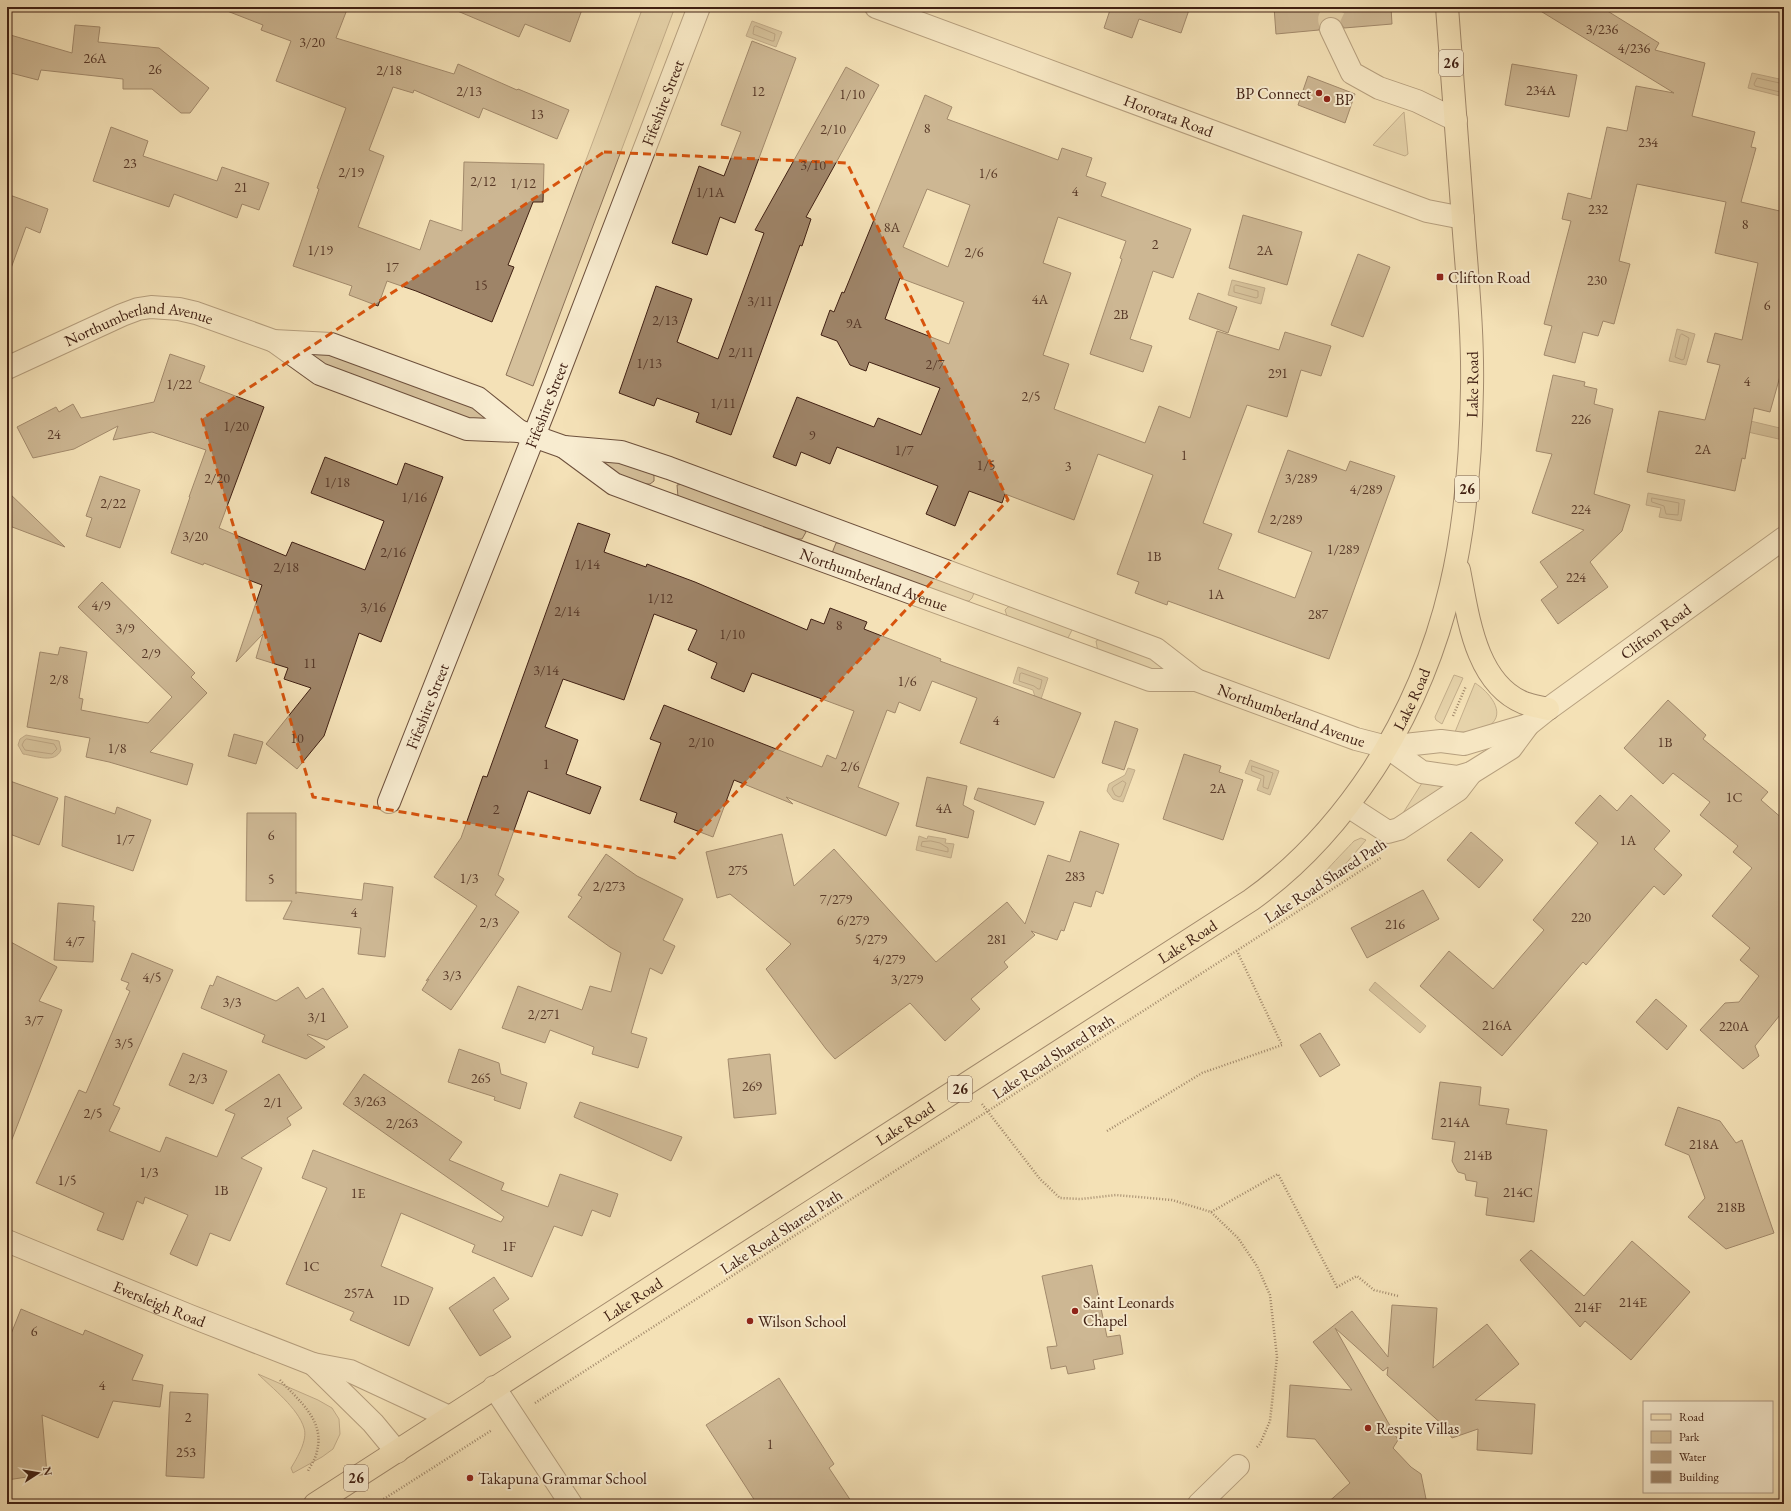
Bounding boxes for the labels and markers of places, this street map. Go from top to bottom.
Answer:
place label: BP Connect [1236,83,1311,104]
marker: BP Connect [1314,88,1324,98]
place label: BP [1335,89,1353,110]
marker: BP [1322,94,1332,104]
place label: Clifton Road [1448,267,1531,288]
marker: Clifton Road [1435,272,1445,282]
place label: Saint Leonards Chapel [1083,1292,1174,1331]
marker: Saint Leonards Chapel [1070,1306,1080,1316]
place label: Wilson School [758,1311,847,1332]
marker: Wilson School [745,1316,755,1326]
place label: Respite Villas [1376,1418,1459,1439]
marker: Respite Villas [1363,1423,1373,1433]
place label: Takapuna Grammar School [478,1468,647,1489]
marker: Takapuna Grammar School [465,1473,475,1483]

